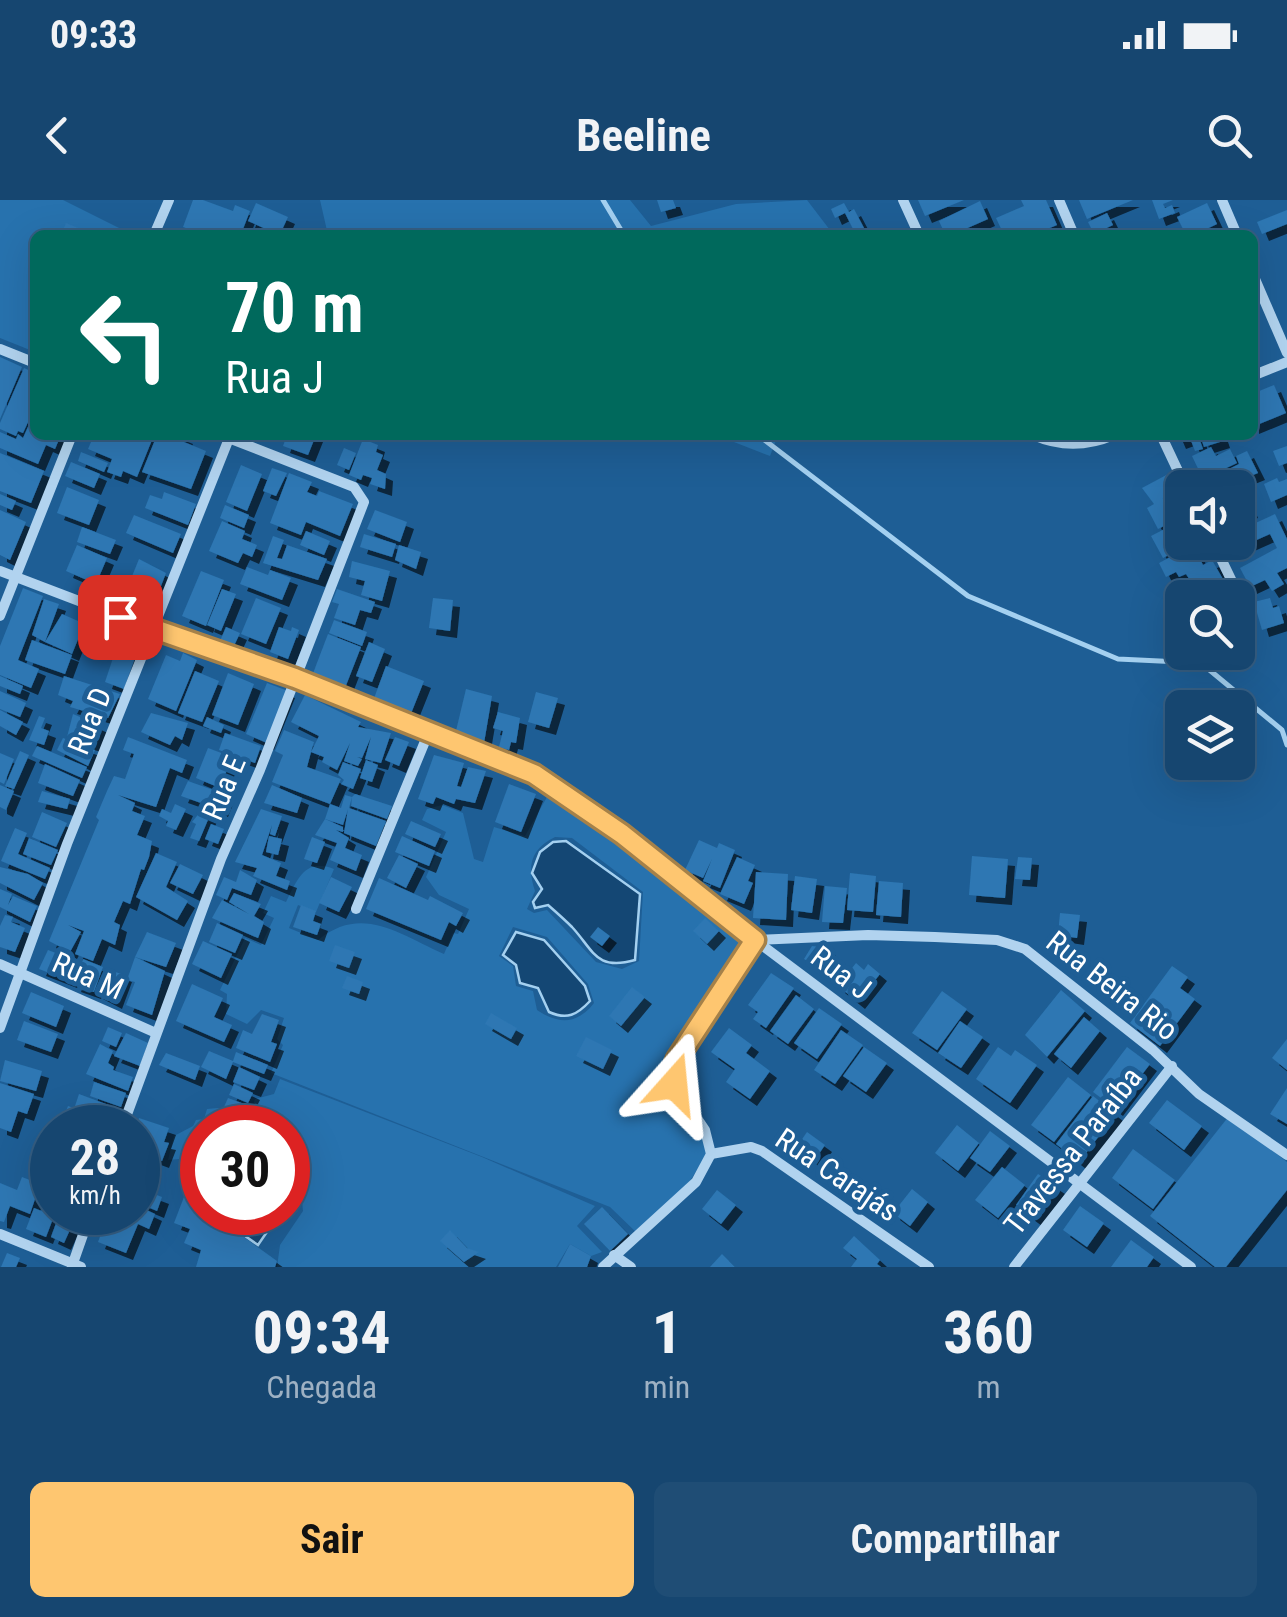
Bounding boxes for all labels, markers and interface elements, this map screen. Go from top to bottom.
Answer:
text: 09:33 [50,13,137,57]
icon: back [30,108,85,163]
icon: search [1202,108,1257,163]
text: Beeline [576,109,711,162]
text: 70 m [225,267,364,349]
icon: left [60,270,190,400]
text: Rua J [225,351,324,404]
map controls [1165,470,1255,780]
button: sound [1165,470,1255,560]
pin [78,575,163,660]
button: search [1165,580,1255,670]
icon: arrive [93,590,148,645]
street label: Rua D [60,682,119,759]
button: layers [1165,690,1255,780]
street label: Rua E [194,750,253,825]
street label: Rua Beira Rio [1040,924,1185,1048]
street label: Rua J [804,939,878,1006]
street label: Rua M [47,944,129,1007]
position arrow [622,1032,726,1136]
street label: Travessa Paraíba [996,1060,1149,1241]
speed limit sign: 30 [180,1105,310,1235]
street label: Rua Carajás [769,1121,905,1228]
text: 28 [70,1129,120,1187]
text: km/h [69,1181,121,1210]
text: 09:34 [253,1297,391,1368]
text: 1 [652,1297,682,1368]
text: 360 [943,1297,1034,1368]
text: Chegada [266,1368,377,1406]
text: min [643,1368,690,1406]
text: m [977,1368,1001,1406]
button: Sair [30,1482,634,1597]
button: Compartilhar [654,1482,1257,1597]

